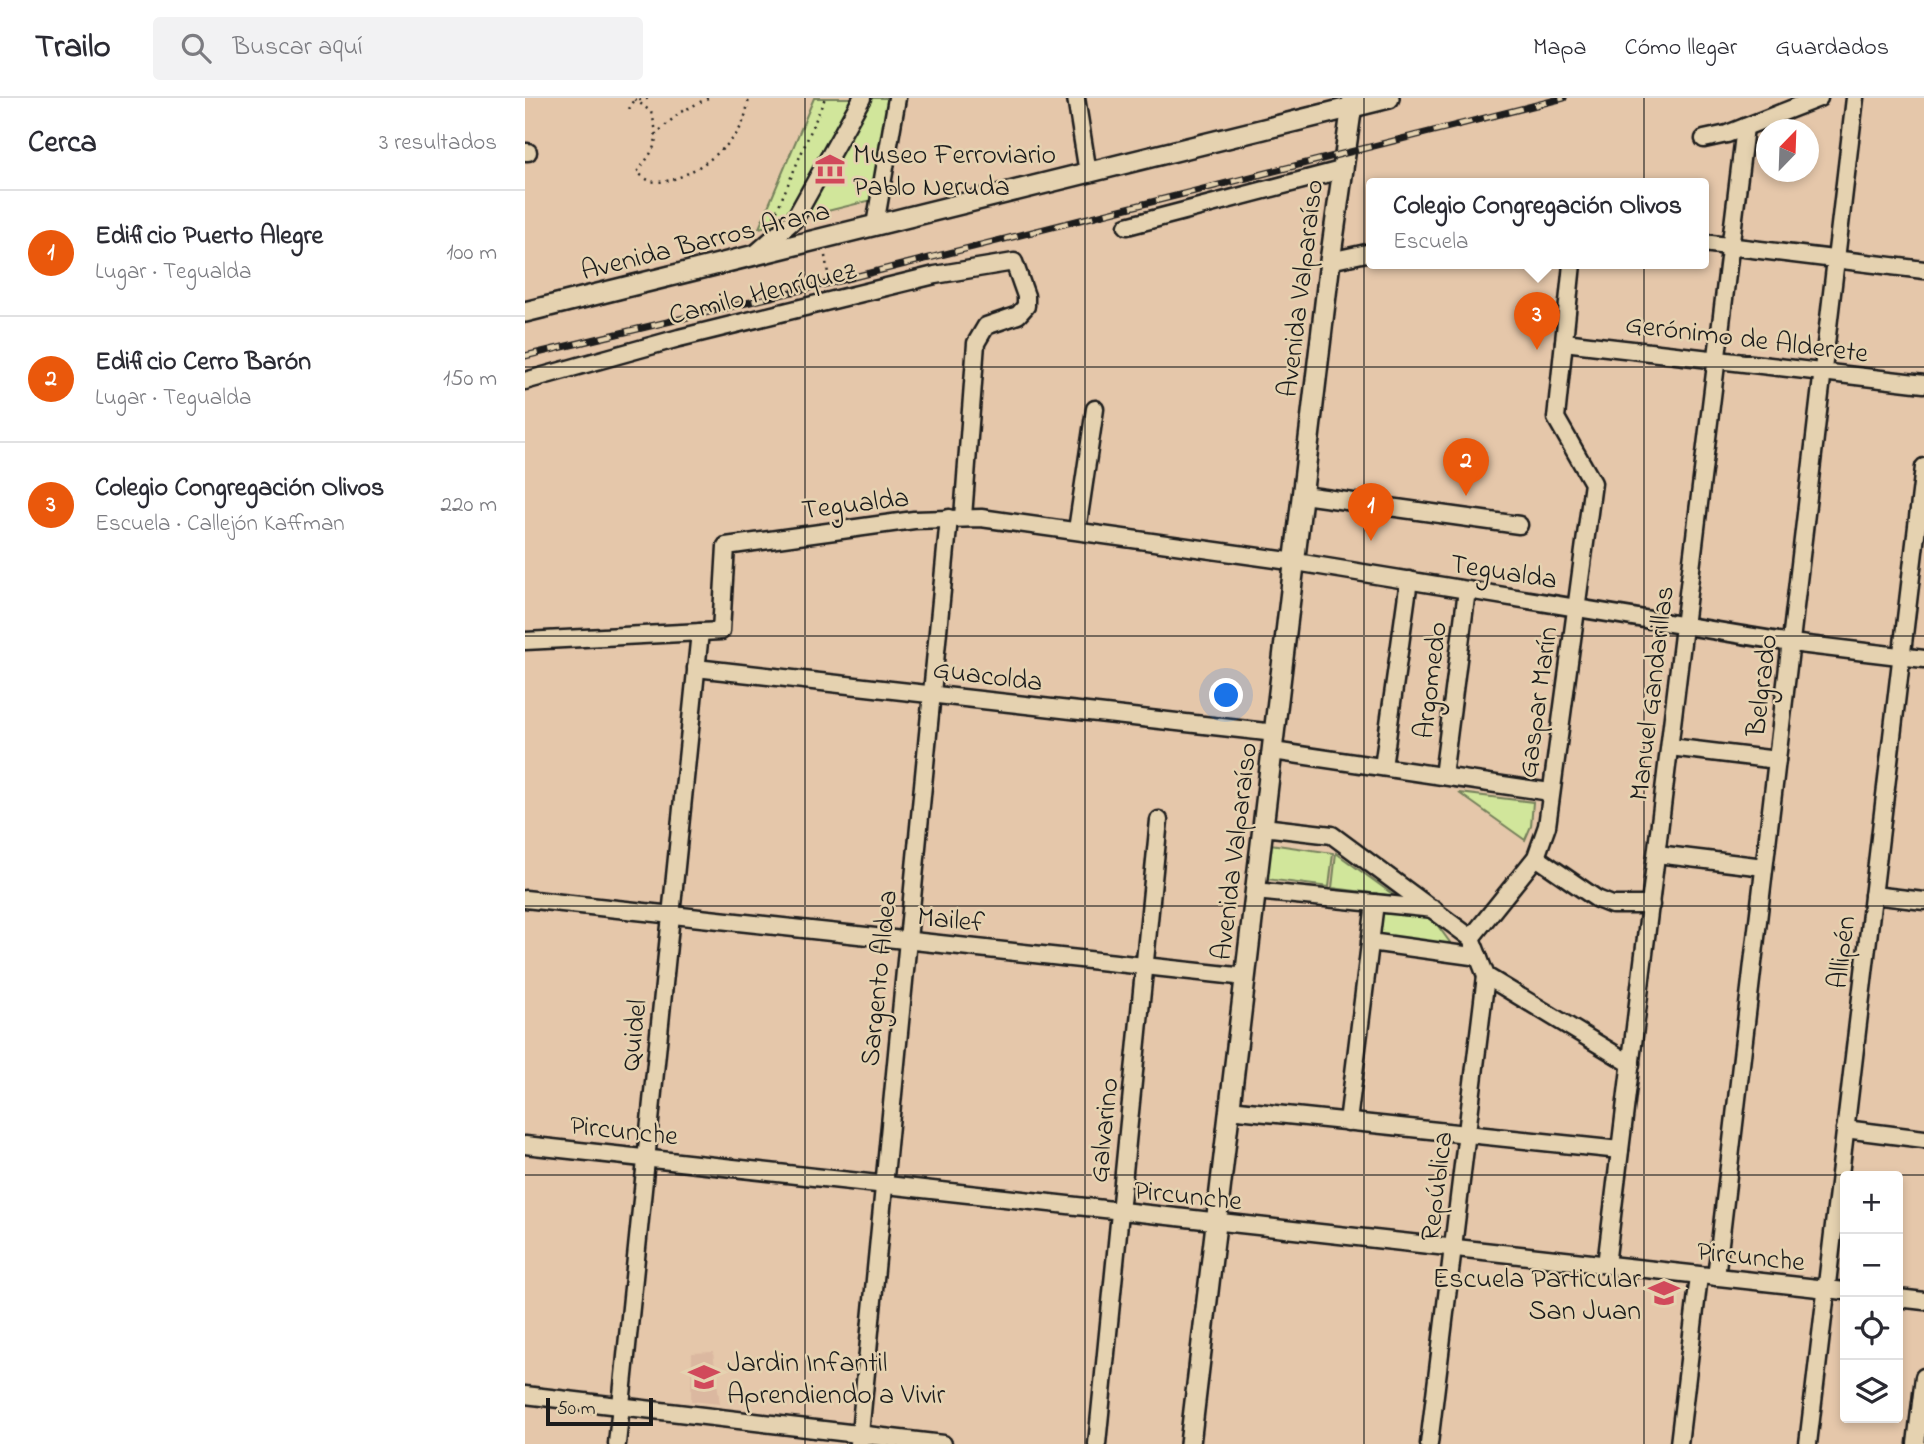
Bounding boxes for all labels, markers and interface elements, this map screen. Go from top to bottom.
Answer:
search box [153,17,643,80]
text: Trailo [35,24,111,72]
icon: search [177,29,215,67]
text: Buscar aquí [233,29,363,67]
text: Mapa [1533,31,1586,66]
text: Cómo llegar [1624,31,1737,66]
text: Guardados [1775,31,1889,66]
north arrow [1756,119,1819,182]
text: Cerca [28,122,97,166]
text: 3 resultados [379,127,497,160]
place label: Museo Ferroviario Pablo Neruda [853,136,1056,209]
museum icon: Museo Ferroviario Pablo Neruda [813,152,847,186]
street label: Avenida Valparaíso [1269,177,1336,400]
popup [1366,178,1709,269]
text: Colegio Congregación Olivos [1393,188,1682,226]
street label: Avenida Barros Arana [577,192,835,293]
text: Edificio Puerto Alegre [95,218,323,256]
text: Escuela [1393,226,1468,259]
text: 1 [47,237,55,270]
text: 100 m [446,237,497,270]
street label: Camilo Henríquez [665,251,861,337]
text: Lugar · Tegualda [95,256,251,289]
pin: 3 [1514,292,1560,350]
street label: Gerónimo de Alderete [1623,305,1871,376]
text: Edificio Cerro Barón [95,344,311,382]
text: 2 [45,363,57,396]
text: 150 m [443,363,497,396]
text: Lugar · Tegualda [95,382,251,415]
pin: 2 [1443,438,1489,496]
text: Colegio Congregación Olivos [95,470,384,508]
street label: Tegualda [799,479,911,532]
pin: 1 [1348,483,1394,541]
text: 3 [46,489,56,522]
text: 220 m [441,489,497,522]
text: Escuela · Callejón Kaffman [95,508,345,541]
street label: Tegualda [1447,545,1560,602]
street label: Manuel Gandarillas [1620,584,1687,803]
street label: Argomedo [1405,620,1460,741]
street label: Gaspar Marín [1509,624,1570,781]
street label: Belgrado [1737,632,1790,740]
street label: Guacolda [930,650,1045,705]
your location [1209,678,1243,712]
street label: Avenida Valparaíso [1203,740,1270,963]
street label: Sargento Aldea [851,888,910,1069]
street label: Mailef [915,898,986,945]
street label: Allipén [1819,914,1868,991]
street label: Quidel [611,997,660,1073]
street label: Galvarino [1080,1076,1131,1185]
street label: Pircunche [567,1106,680,1159]
street label: República [1411,1129,1466,1244]
street label: Pircunche [1131,1171,1244,1224]
map controls [1840,1171,1903,1423]
button: + [1840,1171,1903,1234]
street label: Pircunche [1694,1232,1807,1285]
button: − [1840,1234,1903,1297]
place label: Escuela Particular San Juan [1432,1260,1641,1333]
school or university icon: Escuela Particular San Juan [1647,1276,1681,1310]
button: locate [1840,1297,1903,1360]
place label: Jardin Infantil Aprendiendo a Vivir [727,1344,945,1417]
school or university icon: Jardin Infantil Aprendiendo a Vivir [687,1360,721,1394]
button: layers [1840,1360,1903,1423]
scale bar [546,1395,653,1427]
text: 50 m [557,1396,596,1423]

